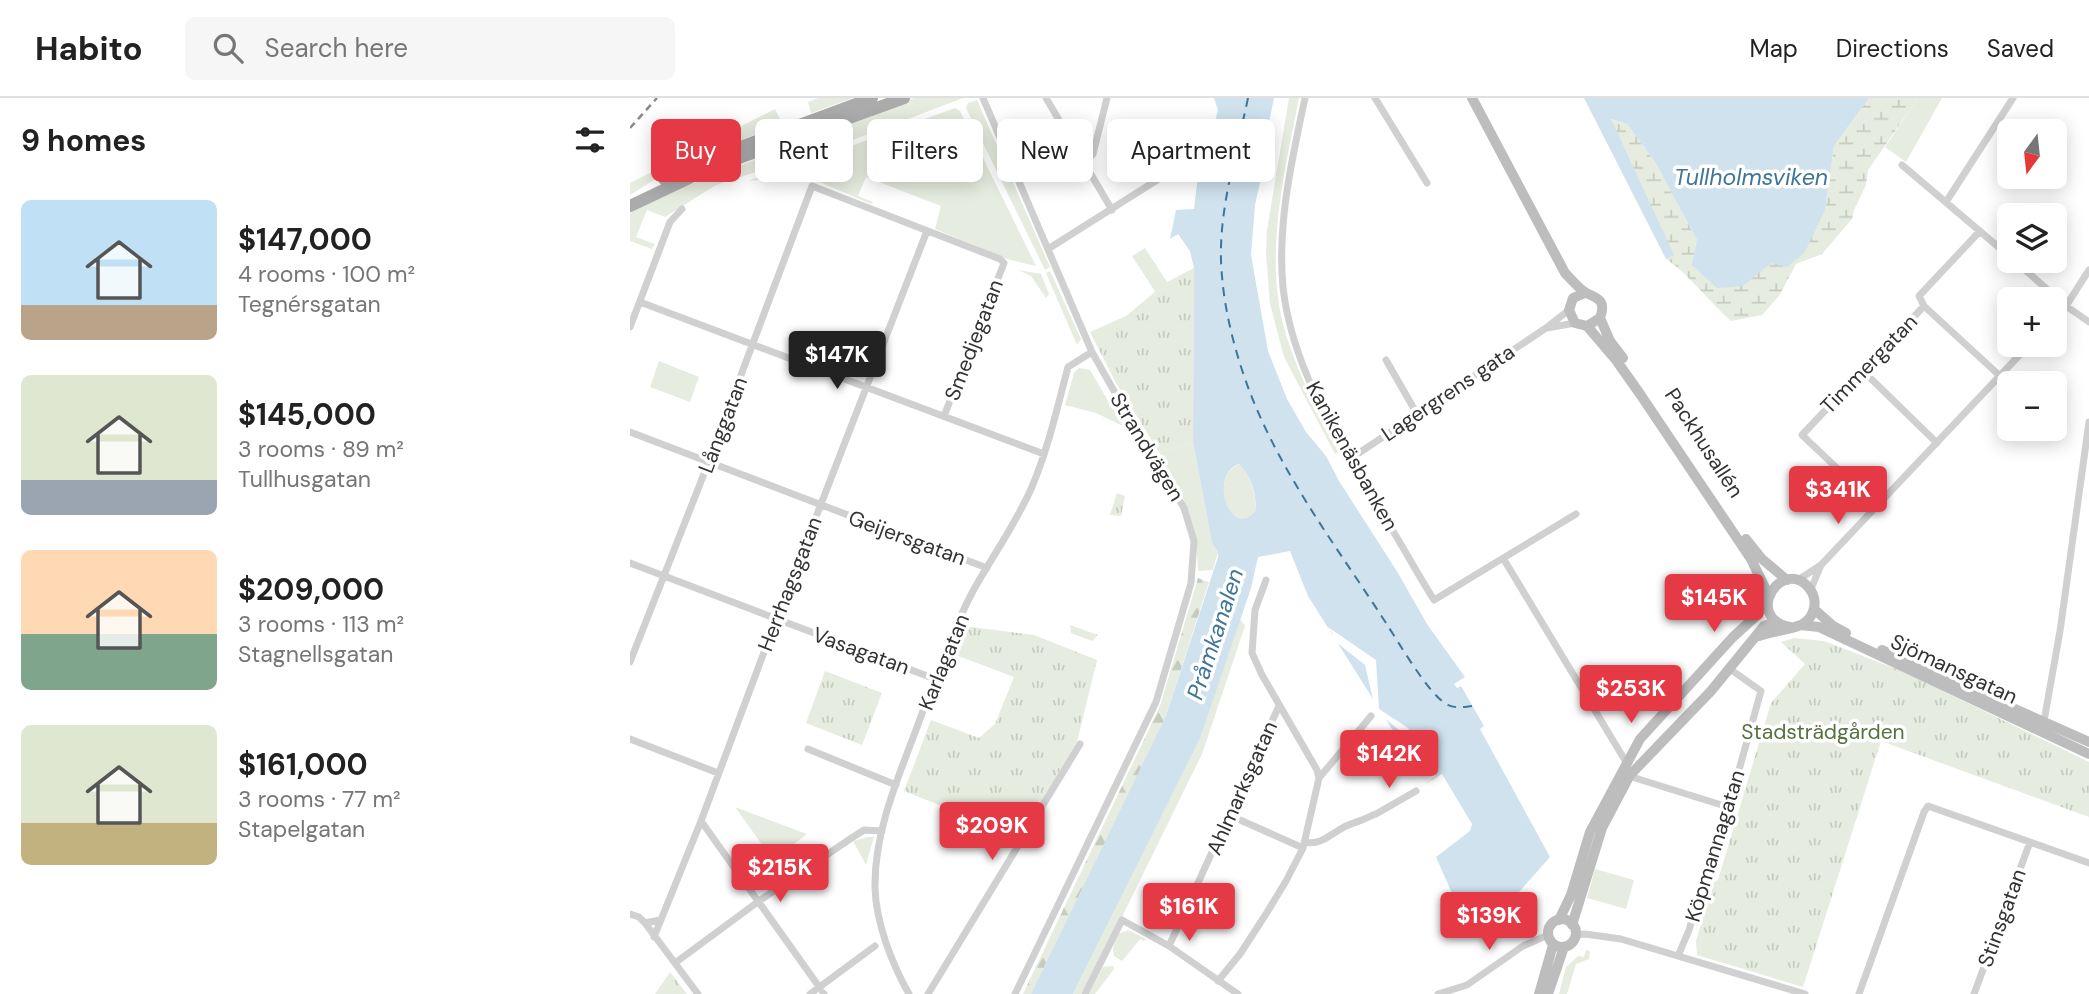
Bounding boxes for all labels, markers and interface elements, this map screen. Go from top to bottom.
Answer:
search box [185,17,675,80]
text: Habito [35,27,143,70]
icon: search [209,29,247,67]
text: Search here [265,31,408,65]
text: Map [1750,33,1798,64]
text: Directions [1836,33,1949,64]
text: Saved [1987,33,2054,64]
chip: Buy [651,119,741,182]
chip: Rent [755,119,853,182]
chip: Filters [867,119,983,182]
chip: New [997,119,1093,182]
chip: Apartment [1107,119,1275,182]
north arrow [1997,119,2067,189]
map controls [1997,119,2067,441]
text: 9 homes [21,121,146,160]
icon: filters [571,121,609,159]
water label: Tullholmsviken [1674,162,1828,192]
button: layers [1997,203,2067,273]
text: $147,000 [238,220,372,259]
icon: home [77,228,161,312]
text: 4 rooms · 100 m² [238,259,415,289]
street label: Smedjegatan [938,275,1010,405]
button: + [1997,287,2067,357]
text: Tegnérsgatan [238,289,381,319]
street label: Timmergatan [1814,308,1924,420]
pin: $147K [788,331,886,391]
street label: Lagergrens gata [1376,338,1520,448]
text: $147K [805,339,869,369]
button: − [1997,371,2067,441]
street label: Långgatan [692,373,754,477]
street label: Kanikenäsbanken [1299,376,1405,536]
street label: Packhusallén [1658,383,1750,503]
street label: Strandvägen [1104,387,1190,507]
text: $145,000 [238,395,376,434]
icon: home [77,403,161,487]
text: 3 rooms · 89 m² [238,434,404,464]
text: Tullhusgatan [238,464,371,494]
pin: $341K [1789,466,1887,526]
text: $341K [1805,474,1871,504]
street label: Geijersgatan [845,504,969,572]
street label: Herrhagsgatan [751,513,829,655]
water label: Pråmkanalen [1180,565,1250,703]
text: $209,000 [238,570,384,609]
pin: $145K [1665,574,1763,634]
icon: home [77,578,161,662]
text: $145K [1681,582,1747,612]
text: 3 rooms · 113 m² [238,609,404,639]
street label: Karlagatan [912,610,976,714]
street label: Vasagatan [809,621,913,681]
street label: Sjömansgatan [1886,627,2022,711]
text: Stagnellsgatan [238,639,394,669]
pin: $253K [1582,666,1680,725]
text: $253K [1596,673,1666,703]
street label: Ahlmarksgatan [1200,717,1284,859]
park label: Stadsträdgården [1741,718,1905,746]
pin: $142K [1340,730,1438,790]
text: $142K [1356,738,1422,768]
text: $161,000 [238,745,368,784]
icon: home [77,753,161,837]
street label: Köpmannagatan [1679,767,1751,925]
text: 3 rooms · 77 m² [238,784,401,814]
pin: $209K [943,802,1041,862]
text: $209K [956,810,1028,840]
text: Stapelgatan [238,814,365,844]
pin: $215K [731,844,829,904]
text: $215K [748,852,812,882]
street label: Stinsgatan [1971,865,2033,971]
pin: $161K [1140,884,1238,943]
text: $161K [1159,891,1219,921]
pin: $139K [1440,892,1538,952]
text: $139K [1456,900,1522,930]

